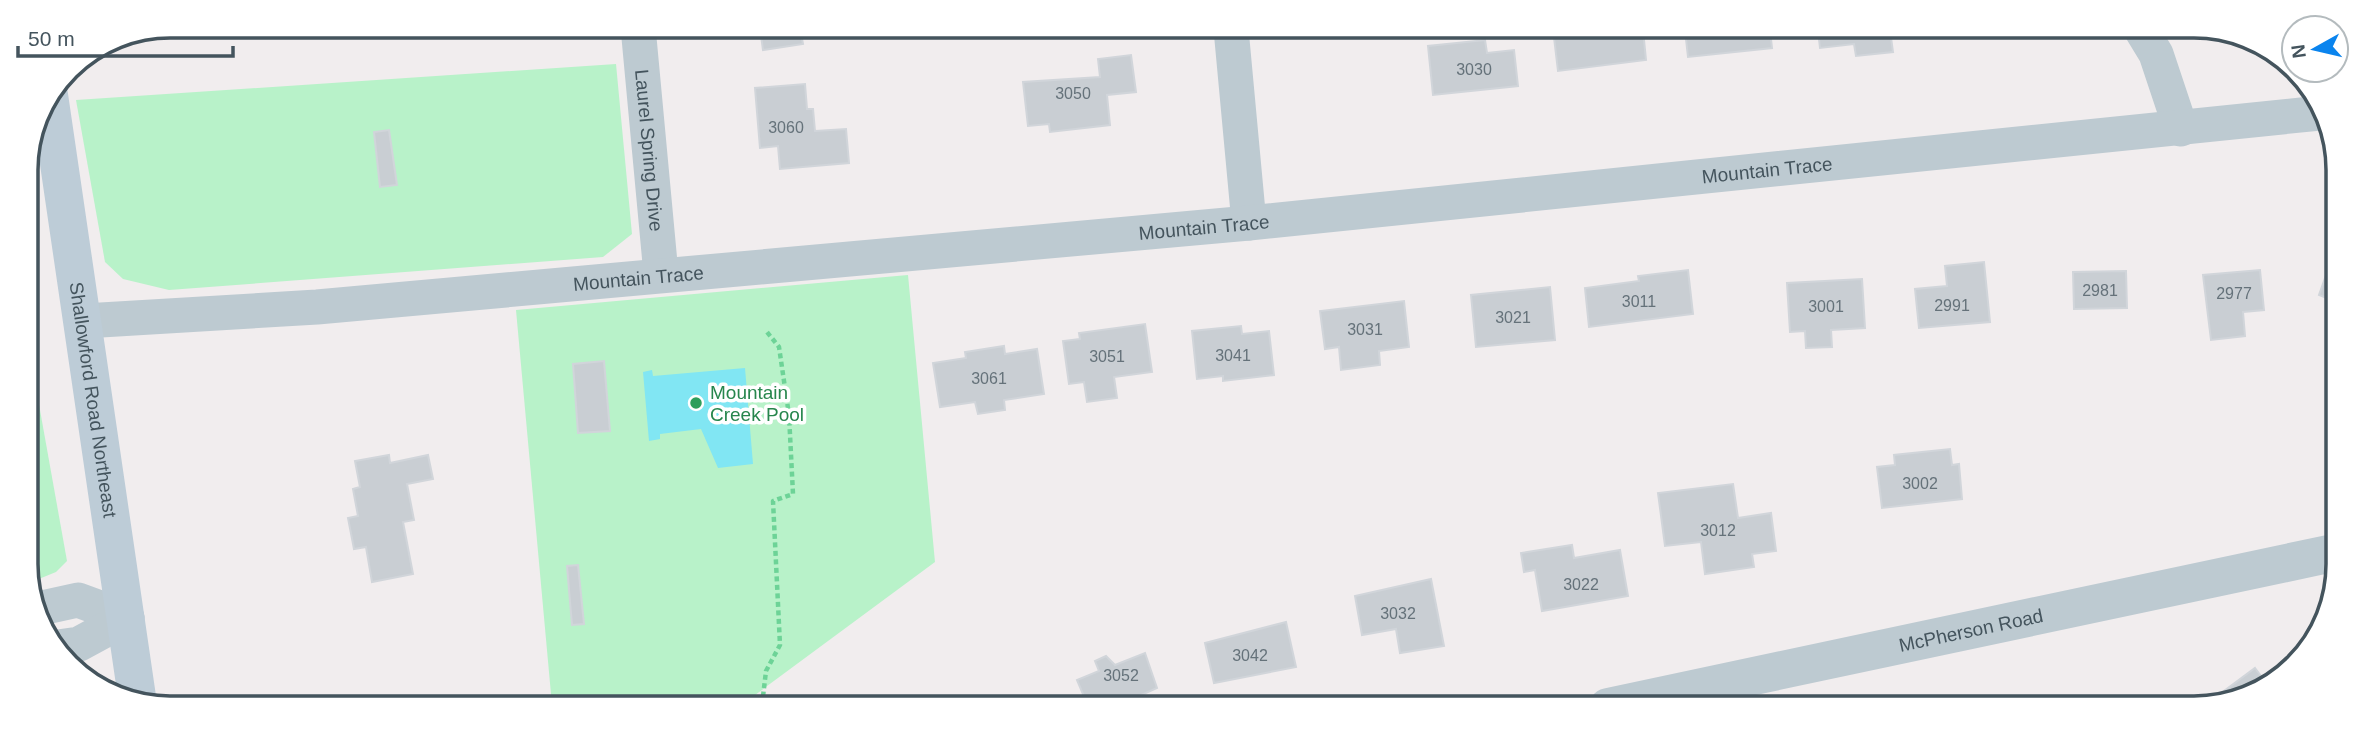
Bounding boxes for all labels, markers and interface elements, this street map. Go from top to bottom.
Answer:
scale bar [18,14,233,58]
north arrow [2280,14,2350,84]
text: 50 m [28,27,75,50]
text: N [2287,43,2310,60]
house number: 3030 [1456,61,1492,78]
street label: Laurel Spring Drive [631,68,667,233]
house number: 3050 [1055,85,1091,102]
house number: 3060 [768,119,804,136]
street label: Mountain Trace [1701,153,1833,187]
street label: Mountain Trace [1138,211,1270,244]
street label: Mountain Trace [572,262,705,295]
street label: Shallowford Road Northeast [65,281,121,520]
house number: 2981 [2082,282,2118,299]
house number: 2977 [2216,285,2252,302]
house number: 3011 [1622,293,1656,310]
house number: 2991 [1934,297,1970,314]
house number: 3001 [1808,298,1844,315]
house number: 3021 [1495,309,1531,326]
house number: 3031 [1347,321,1383,338]
house number: 3041 [1215,347,1251,364]
house number: 3051 [1089,348,1125,365]
house number: 3061 [971,370,1007,387]
place label: Mountain Creek Pool [710,382,804,425]
marker: Mountain Creek Pool [688,395,704,411]
house number: 3002 [1902,475,1938,492]
house number: 3012 [1700,522,1736,539]
house number: 3022 [1563,576,1599,593]
house number: 3032 [1380,605,1416,622]
street label: McPherson Road [1897,605,2045,656]
house number: 3042 [1232,647,1268,664]
house number: 3052 [1103,667,1139,684]

